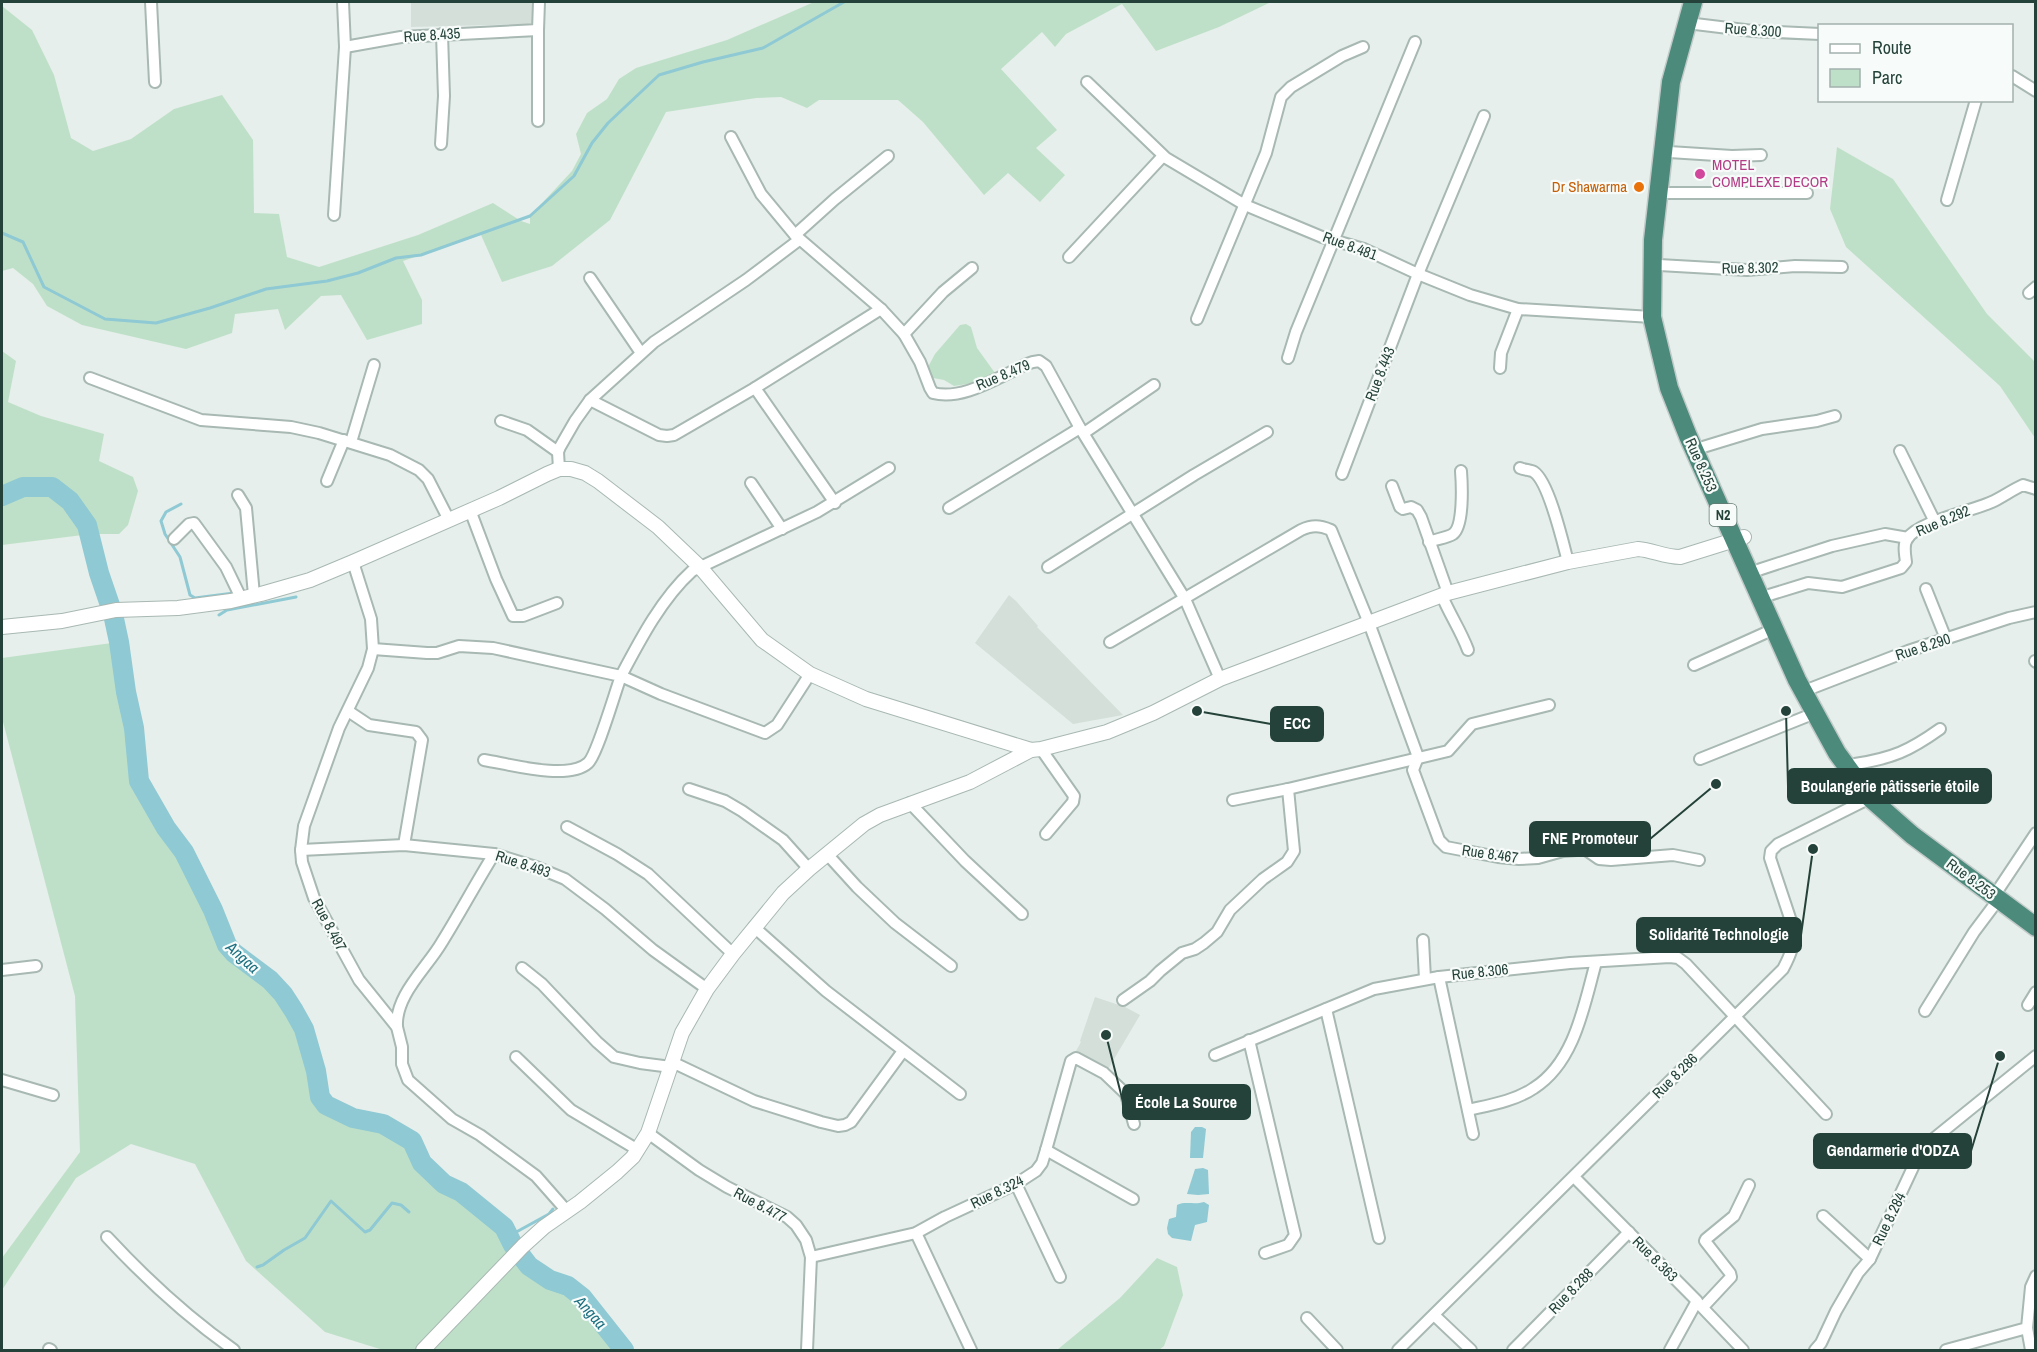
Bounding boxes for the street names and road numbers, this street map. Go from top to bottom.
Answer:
street label: Rue 8.300 [1724,17,1782,42]
street label: Rue 8.435 [403,22,461,47]
street label: Rue 8.481 [1320,226,1381,265]
street label: Rue 8.302 [1721,257,1779,278]
street label: Rue 8.443 [1360,343,1400,404]
street label: Rue 8.479 [973,354,1033,395]
street label: Rue 8.253 [1680,435,1723,495]
street label: Rue 8.292 [1913,500,1973,541]
road number: N2 [1710,504,1736,526]
street label: Rue 8.290 [1893,628,1953,665]
street label: Rue 8.467 [1461,839,1520,868]
street label: Rue 8.493 [493,845,554,882]
street label: Rue 8.253 [1942,853,2000,904]
street label: Rue 8.497 [307,895,352,955]
street label: Rue 8.306 [1451,958,1509,985]
street label: Rue 8.286 [1647,1048,1702,1103]
street label: Rue 8.324 [967,1170,1027,1213]
street label: Rue 8.477 [730,1182,790,1227]
street label: Rue 8.284 [1867,1189,1910,1249]
street label: Rue 8.363 [1628,1231,1683,1286]
street label: Rue 8.288 [1543,1263,1598,1318]

